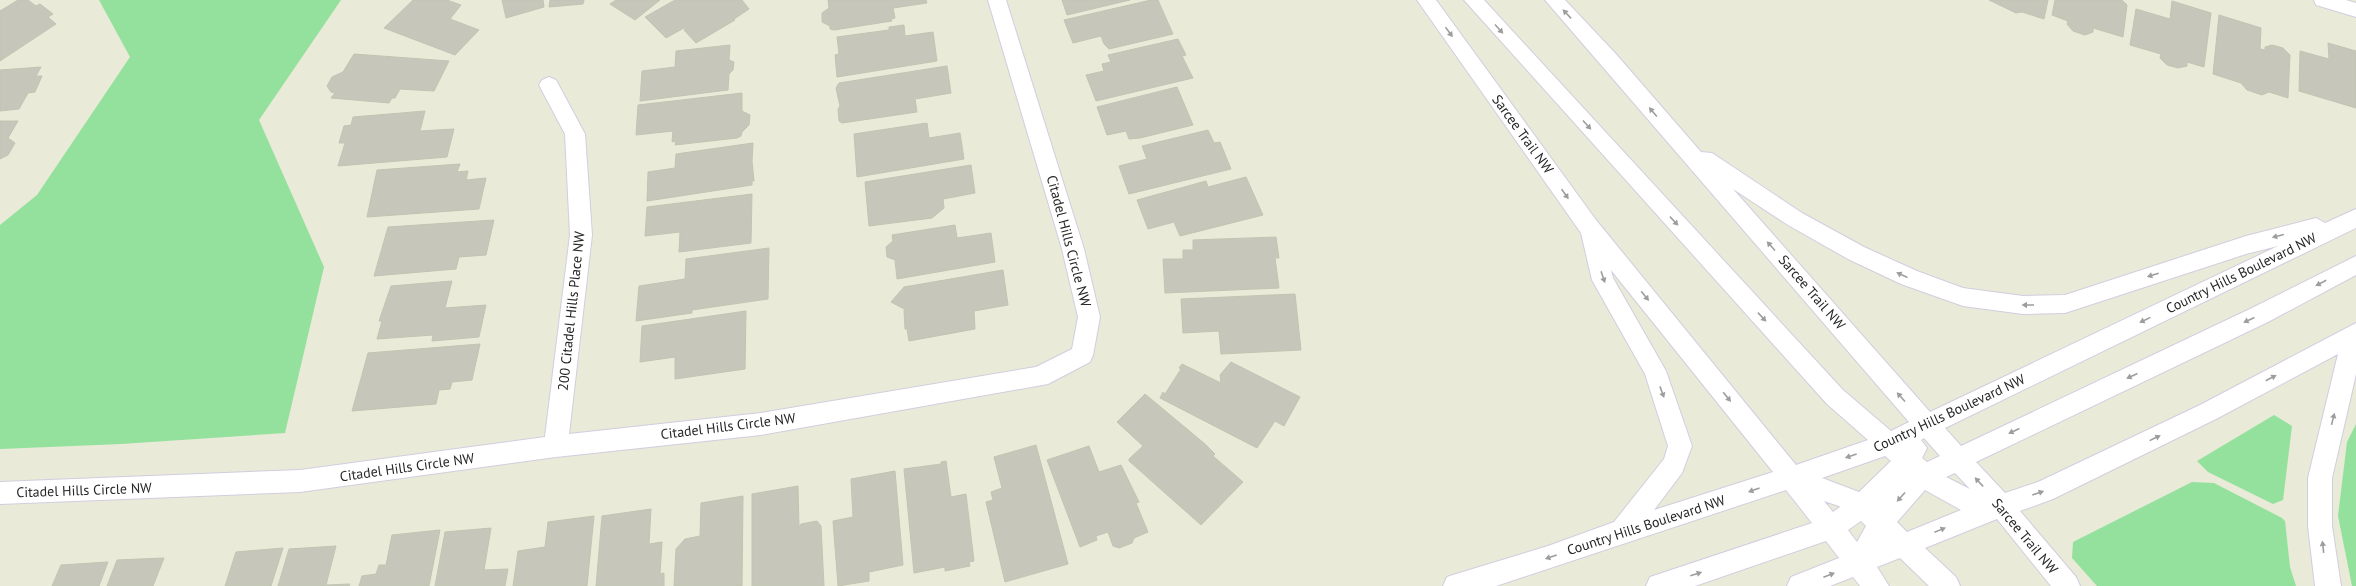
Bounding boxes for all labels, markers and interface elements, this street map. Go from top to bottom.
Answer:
one-way arrow [1563,9,1572,19]
one-way arrow [1495,24,1504,34]
one-way arrow [1445,26,1453,37]
street label: Sarcee Trail NW [1488,91,1558,177]
one-way arrow [1649,107,1658,117]
one-way arrow [1582,120,1591,130]
street label: Citadel Hills Circle NW [1043,173,1095,309]
one-way arrow [1561,189,1569,199]
one-way arrow [1669,217,1678,226]
street label: Country Hills Boulevard NW [2163,229,2320,317]
street label: 200 Citadel Hills Place NW [554,230,588,392]
one-way arrow [2271,234,2284,240]
one-way arrow [1766,241,1776,251]
street label: Sarcee Trail NW [1775,251,1850,333]
one-way arrow [1600,271,1606,283]
one-way arrow [1897,272,1908,278]
one-way arrow [2147,272,2159,278]
one-way arrow [2316,280,2327,286]
one-way arrow [1641,291,1650,302]
one-way arrow [2021,302,2034,308]
one-way arrow [1757,312,1767,322]
one-way arrow [2139,317,2150,323]
one-way arrow [2244,317,2255,323]
street label: Country Hills Boulevard NW [1870,370,2028,456]
one-way arrow [2126,373,2137,379]
one-way arrow [2265,375,2277,382]
one-way arrow [1660,387,1666,399]
one-way arrow [1723,392,1732,403]
one-way arrow [1897,392,1906,402]
street label: Citadel Hills Circle NW [660,409,797,443]
one-way arrow [2330,413,2336,425]
one-way arrow [2008,428,2020,434]
one-way arrow [2149,435,2161,441]
street label: Citadel Hills Circle NW [339,449,476,485]
one-way arrow [1845,454,1857,460]
one-way arrow [1975,478,1984,487]
street label: Citadel Hills Circle NW [16,479,152,501]
one-way arrow [1748,488,1760,494]
one-way arrow [2032,490,2044,496]
street label: Country Hills Boulevard NW [1565,491,1728,559]
one-way arrow [1896,492,1905,502]
street label: Sarcee Trail NW [1988,495,2062,578]
one-way arrow [1935,527,1947,533]
one-way arrow [2320,541,2326,553]
one-way arrow [1544,554,1556,560]
one-way arrow [1690,570,1702,576]
one-way arrow [1824,571,1836,577]

